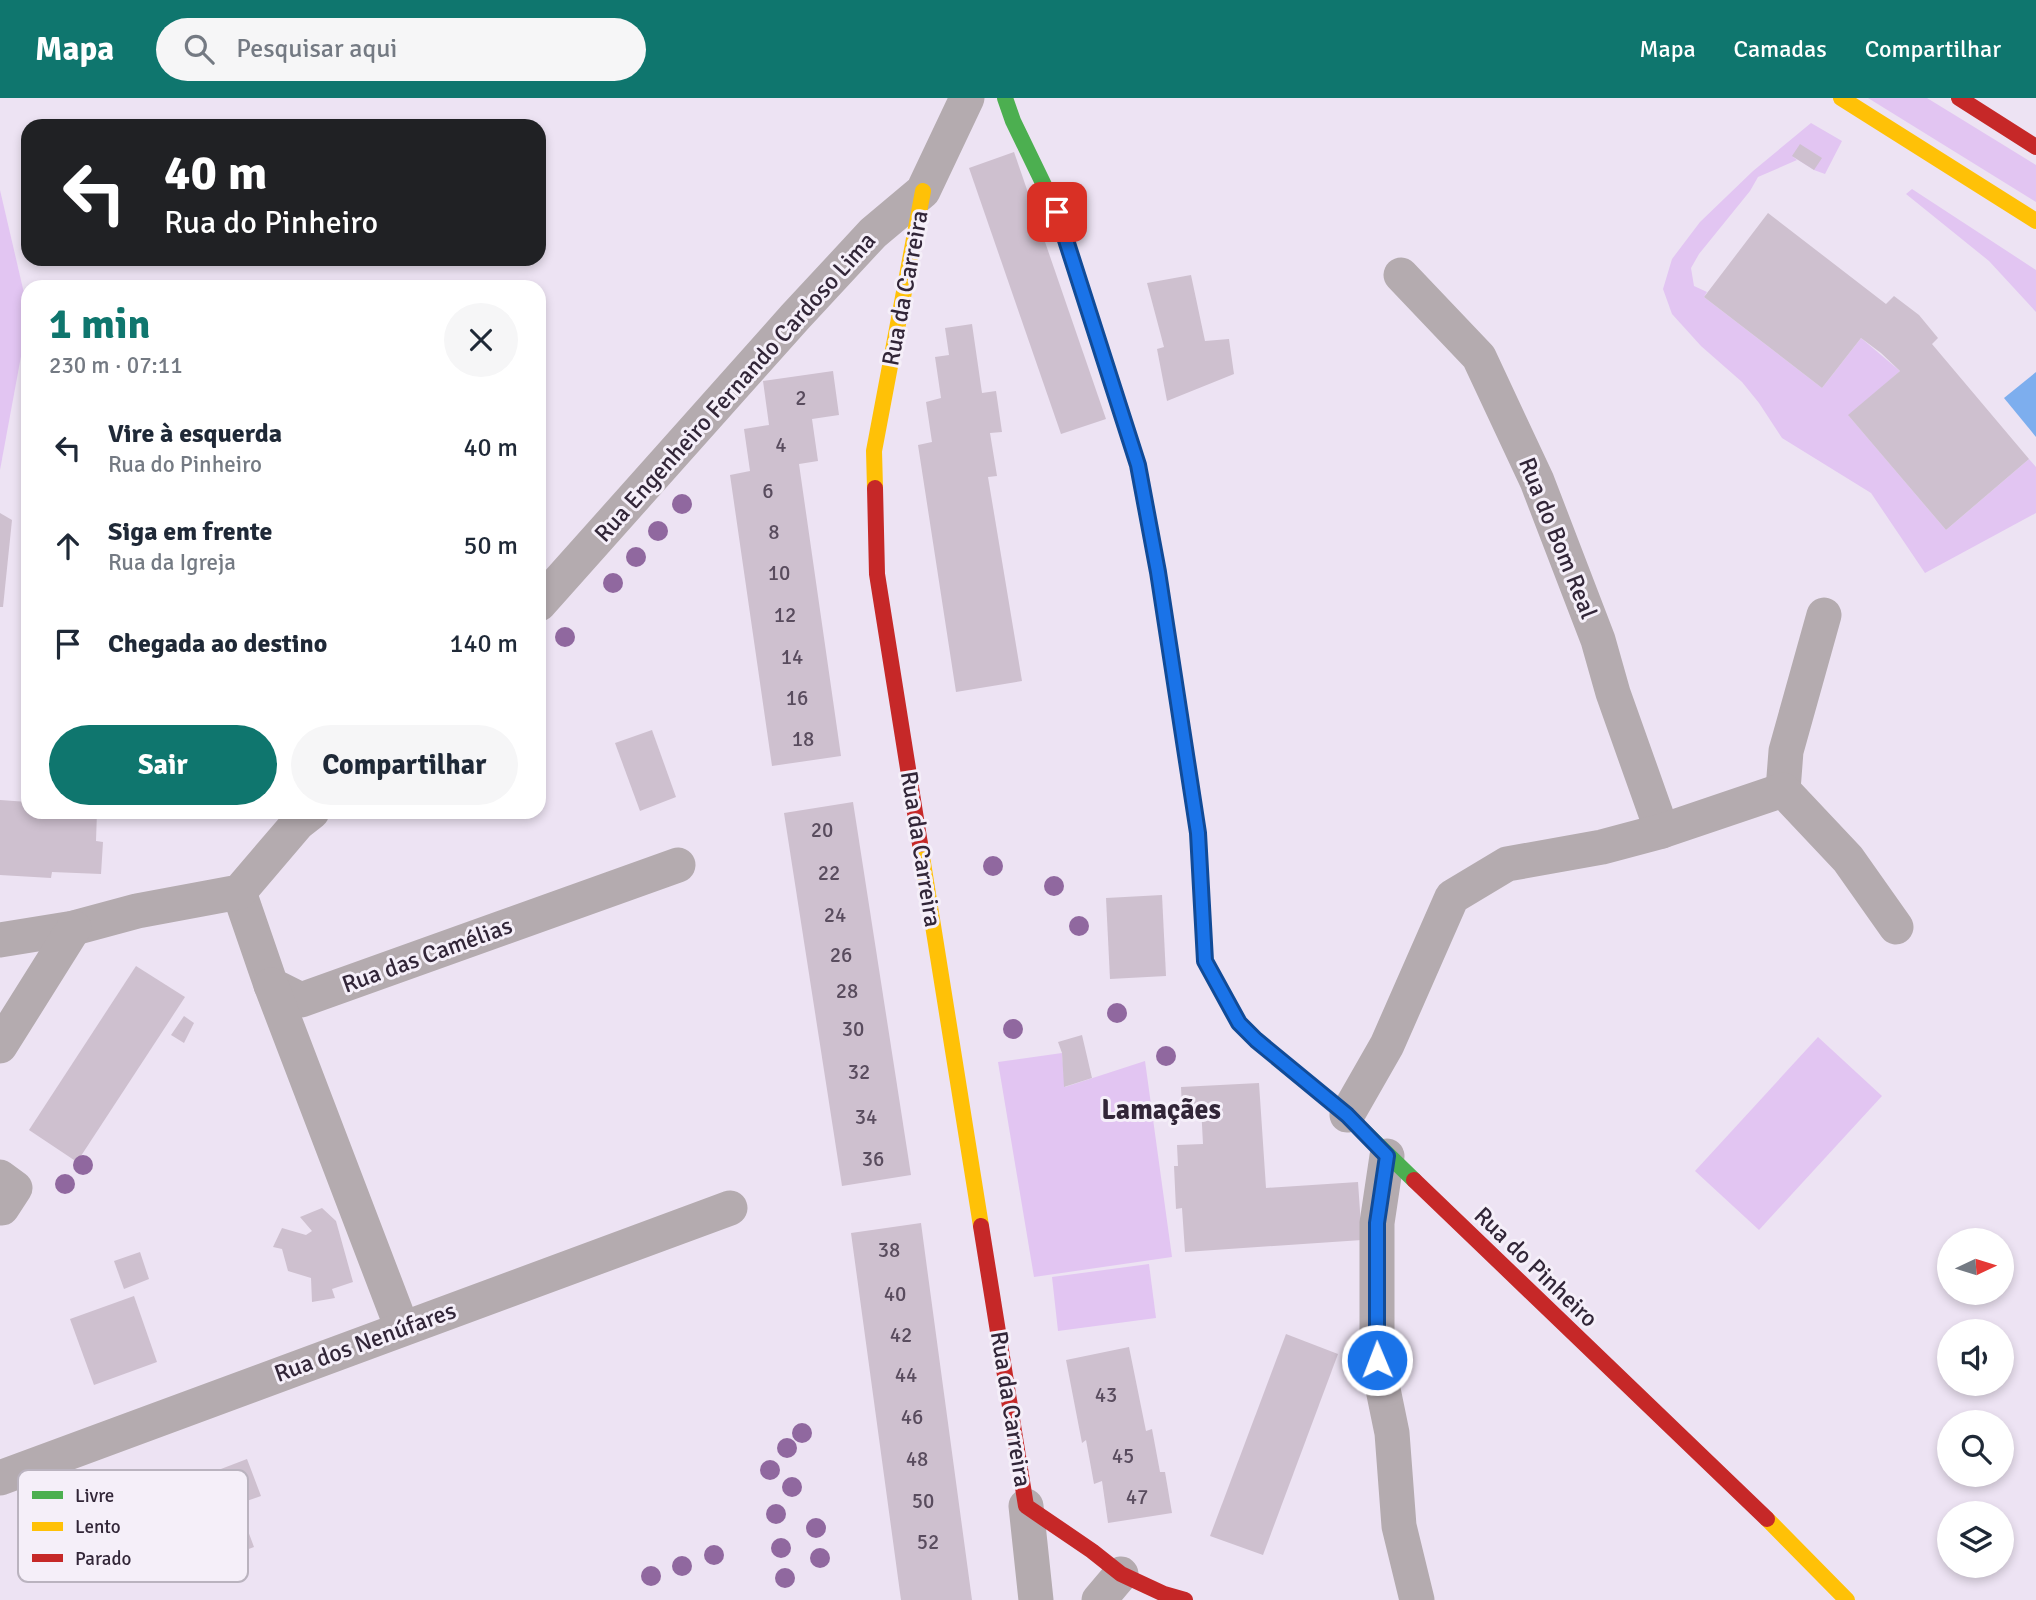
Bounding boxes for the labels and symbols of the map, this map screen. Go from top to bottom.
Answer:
pin [1027,182,1087,242]
street label: Rua da Carreira [875,208,935,368]
street label: Rua Engenheiro Fernando Cardoso Lima [588,226,882,548]
house number: 2 [795,385,807,411]
house number: 4 [775,432,787,458]
street label: Rua do Bom Real [1512,453,1604,623]
house number: 6 [762,478,774,504]
house number: 8 [768,519,780,545]
house number: 10 [768,560,790,586]
house number: 12 [774,602,796,628]
house number: 14 [781,644,803,670]
house number: 16 [786,685,808,711]
house number: 18 [792,726,814,752]
street label: Rua da Carreira [894,769,948,929]
house number: 20 [811,817,833,843]
house number: 22 [818,860,840,886]
house number: 24 [824,902,846,928]
street label: Rua das Camélias [338,910,516,1000]
house number: 26 [830,942,852,968]
house number: 28 [836,978,858,1004]
house number: 30 [842,1016,864,1042]
house number: 32 [848,1059,870,1085]
district label: Lamaçães [1101,1093,1221,1127]
house number: 34 [855,1104,877,1130]
house number: 36 [862,1146,884,1172]
street label: Rua do Pinheiro [1468,1200,1604,1334]
north arrow [1937,1228,2014,1306]
house number: 38 [878,1237,900,1263]
house number: 40 [884,1281,906,1307]
street label: Rua dos Nenúfares [270,1295,460,1389]
house number: 42 [890,1322,912,1348]
position arrow [1340,1323,1414,1397]
street label: Rua da Carreira [984,1329,1038,1489]
house number: 44 [895,1362,917,1388]
house number: 43 [1095,1382,1117,1408]
house number: 46 [901,1404,923,1430]
house number: 45 [1112,1443,1134,1469]
house number: 48 [906,1446,928,1472]
legend [18,1470,248,1582]
text: Livre [75,1484,114,1508]
house number: 47 [1126,1484,1148,1510]
house number: 50 [912,1488,934,1514]
text: Lento [75,1515,121,1539]
house number: 52 [917,1529,939,1555]
text: Parado [75,1547,131,1571]

